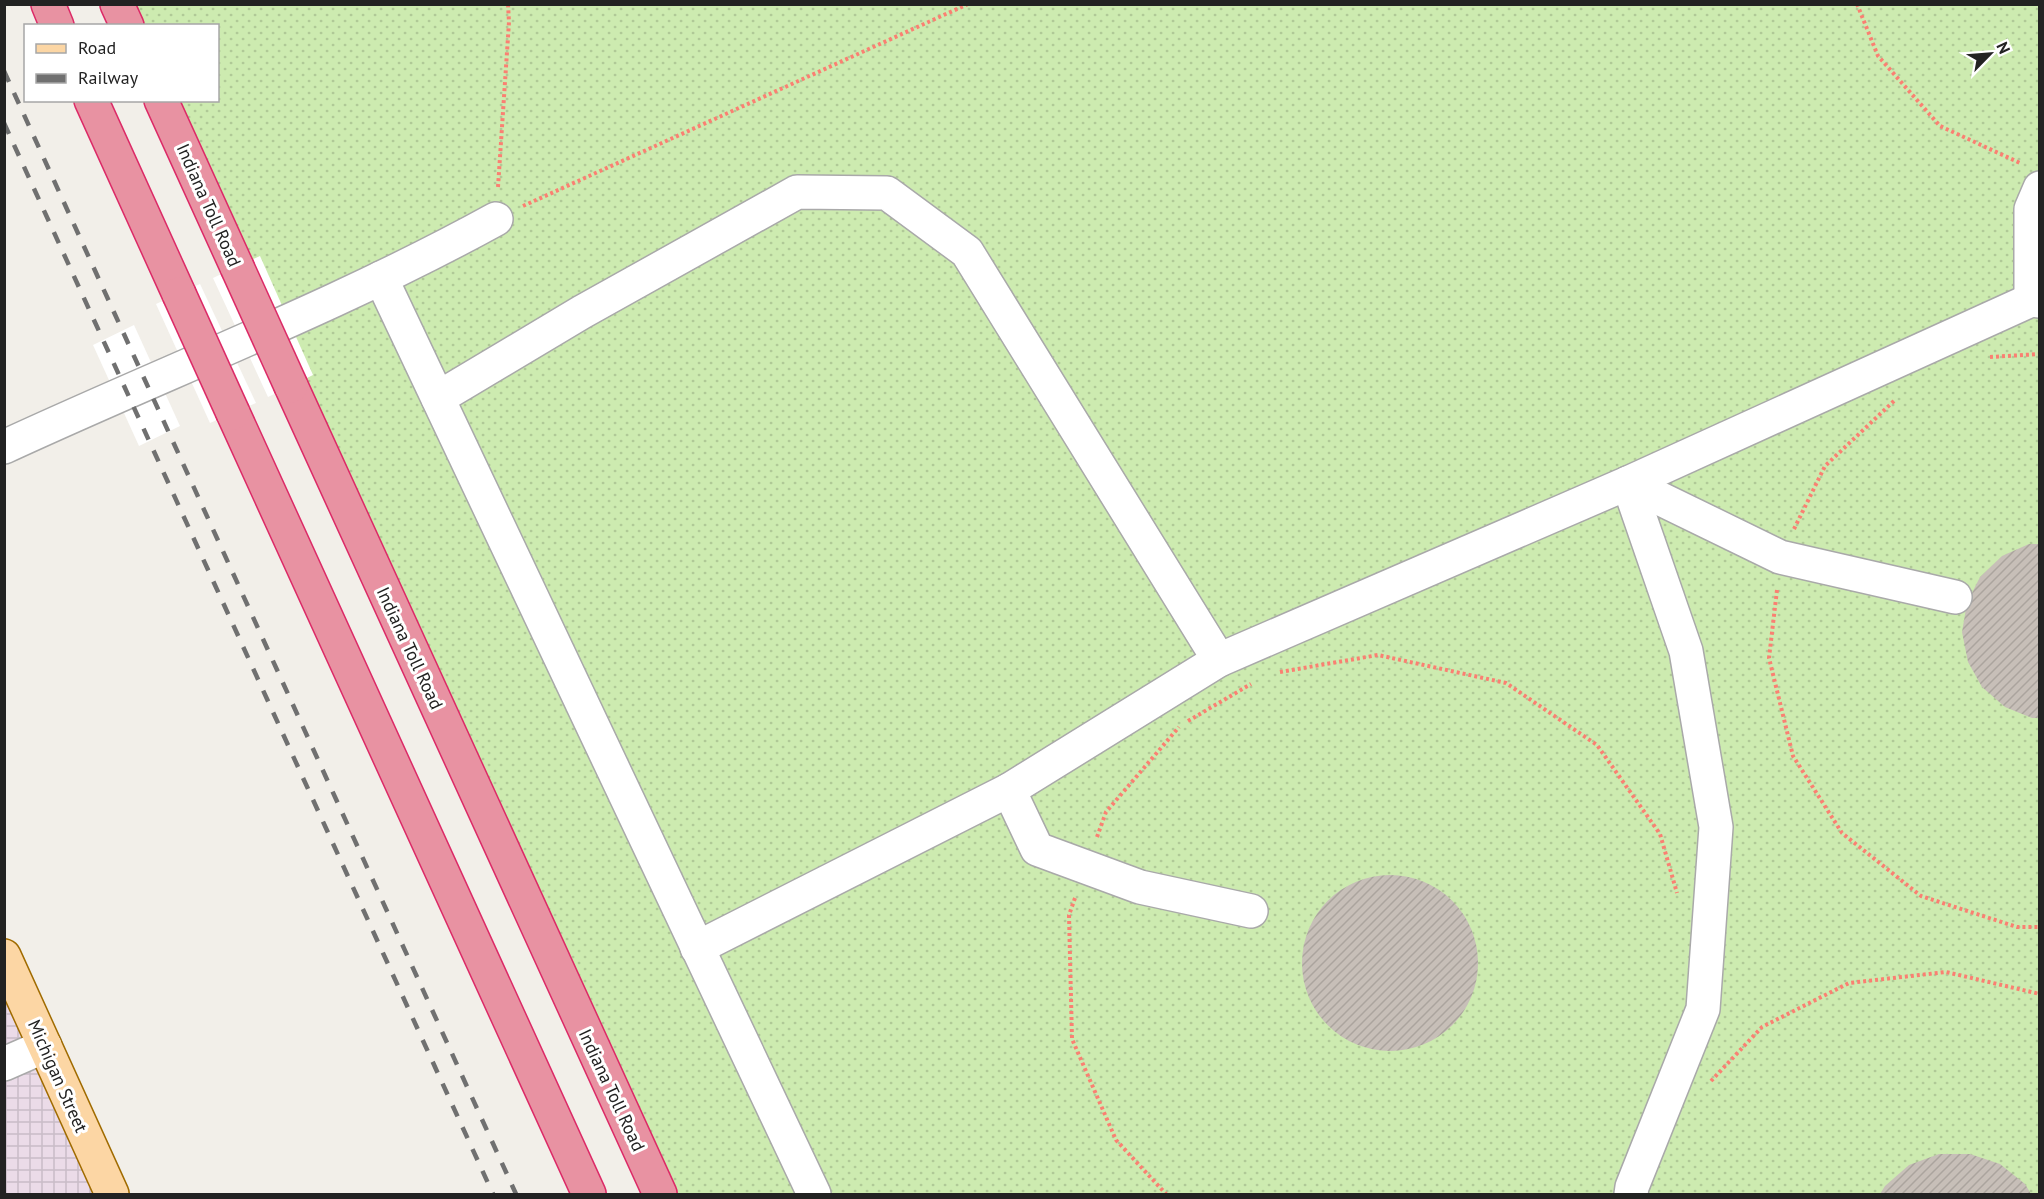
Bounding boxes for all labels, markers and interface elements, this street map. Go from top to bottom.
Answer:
legend [24,24,219,102]
north arrow [1960,24,2020,84]
text: Road [78,36,116,59]
text: N [1992,39,2015,57]
text: Railway [78,66,139,89]
street label: Indiana Toll Road [172,140,246,270]
street label: Indiana Toll Road [372,583,448,713]
street label: Michigan Street [23,1016,93,1136]
street label: Indiana Toll Road [574,1025,650,1155]

